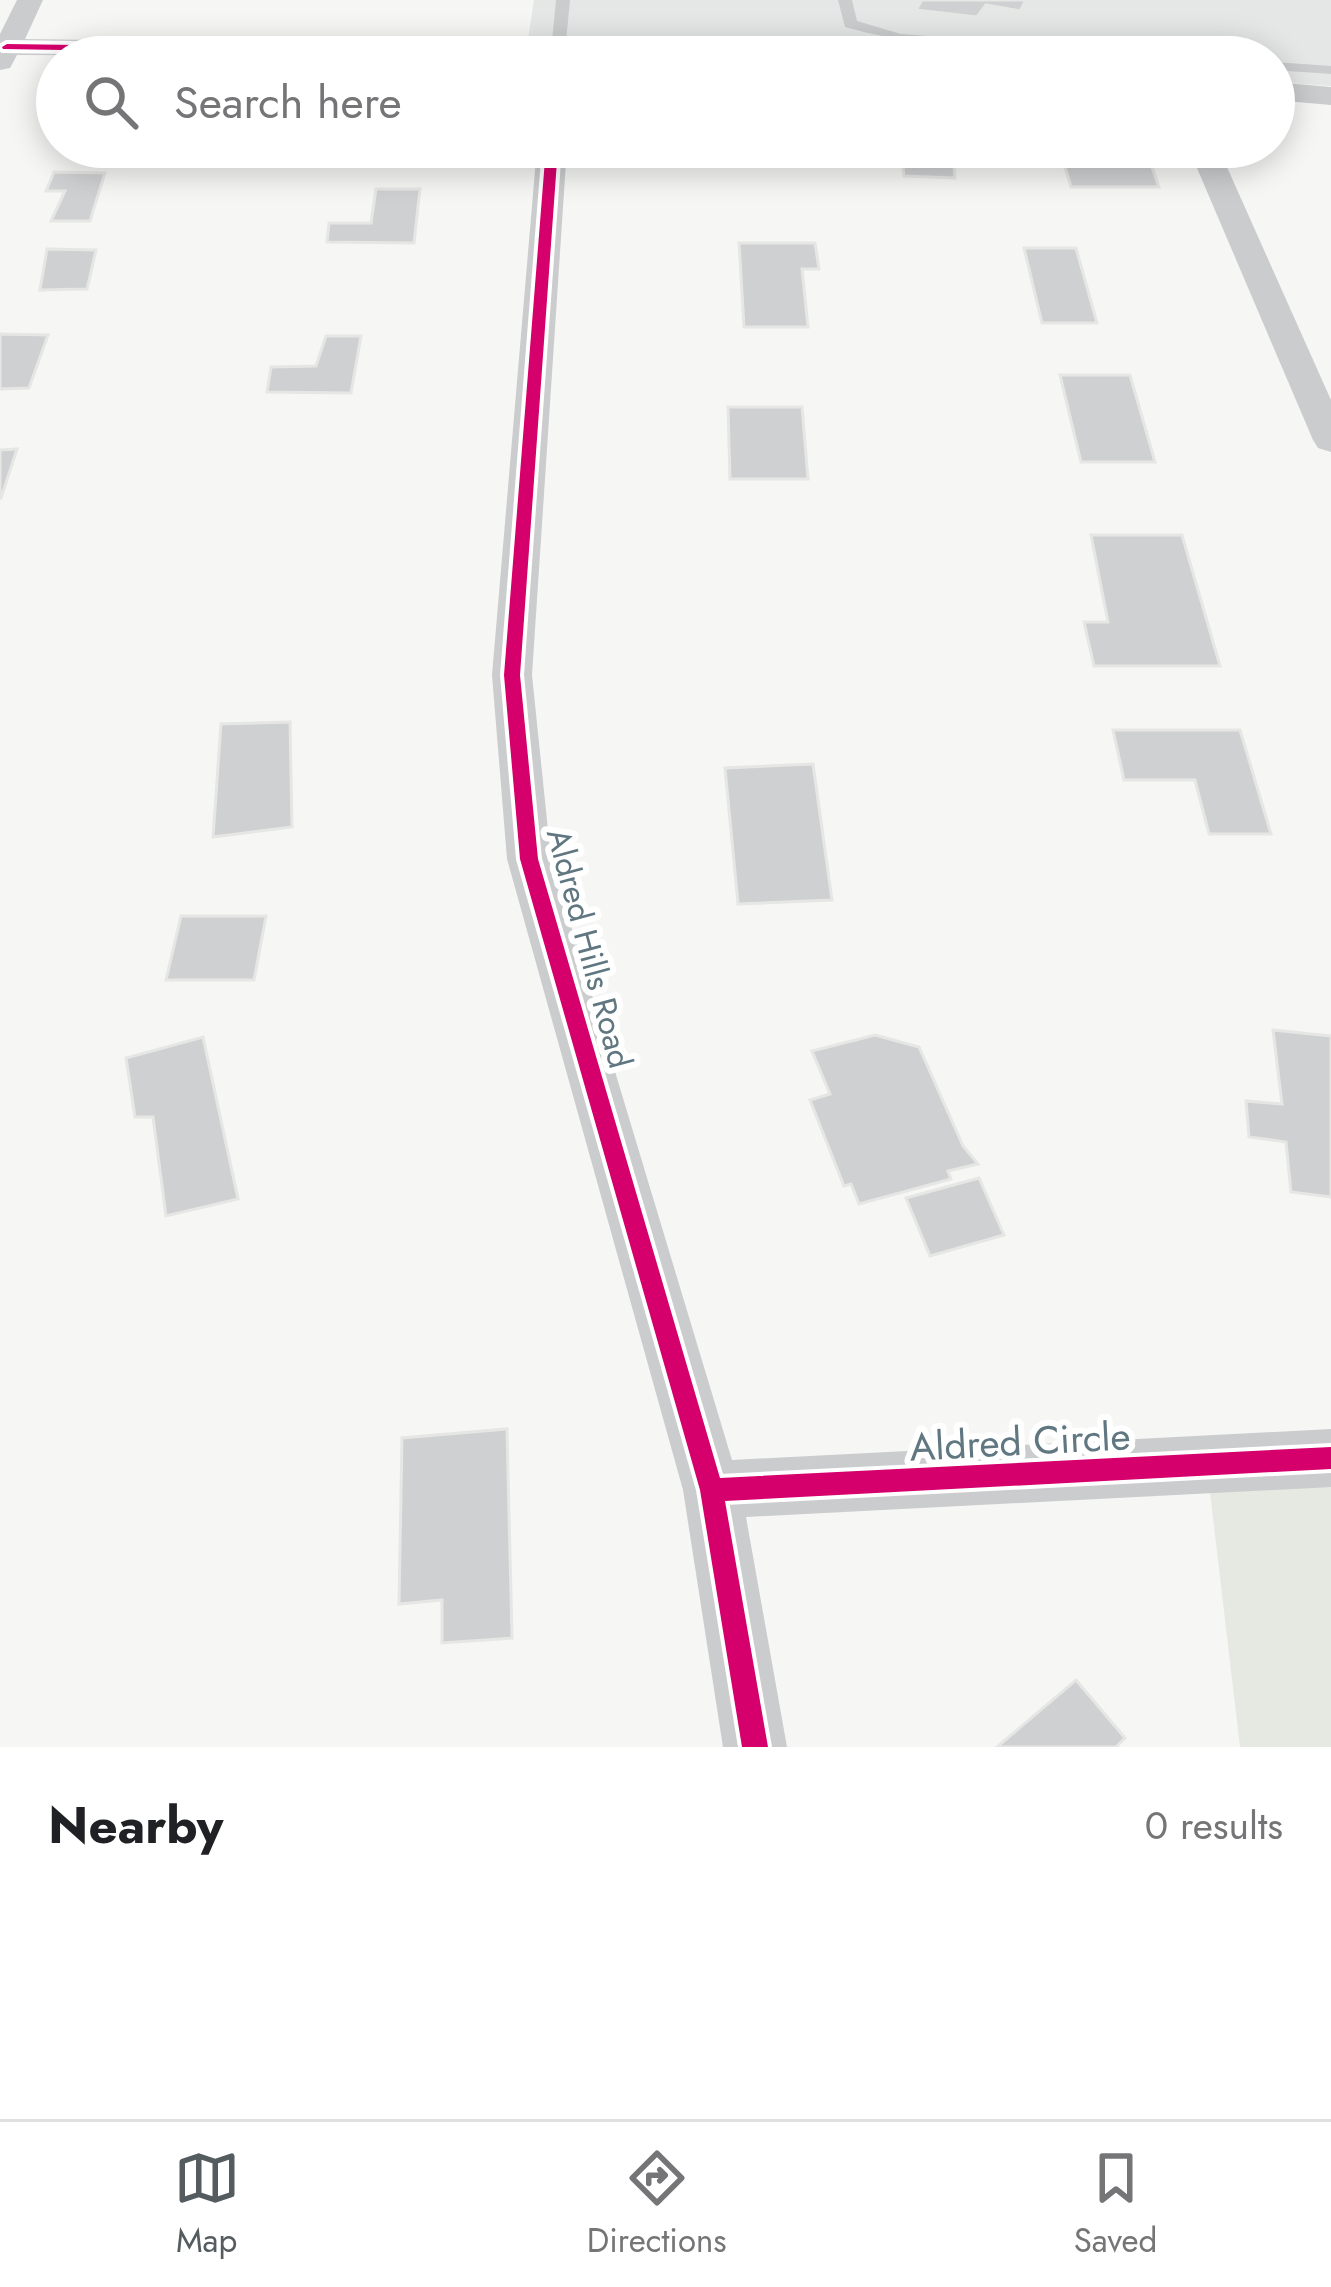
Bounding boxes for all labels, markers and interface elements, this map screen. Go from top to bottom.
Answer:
search box [36,36,1295,168]
icon: search [78,69,144,135]
text: Search here [174,70,402,135]
street label: Aldred Hills Road [535,823,644,1073]
street label: Aldred Circle [908,1407,1132,1476]
text: Nearby [48,1788,223,1862]
text: 0 results [1145,1797,1283,1854]
tab: Map [174,2145,240,2264]
tab: Directions [587,2145,727,2264]
tab: Saved [1074,2145,1157,2264]

